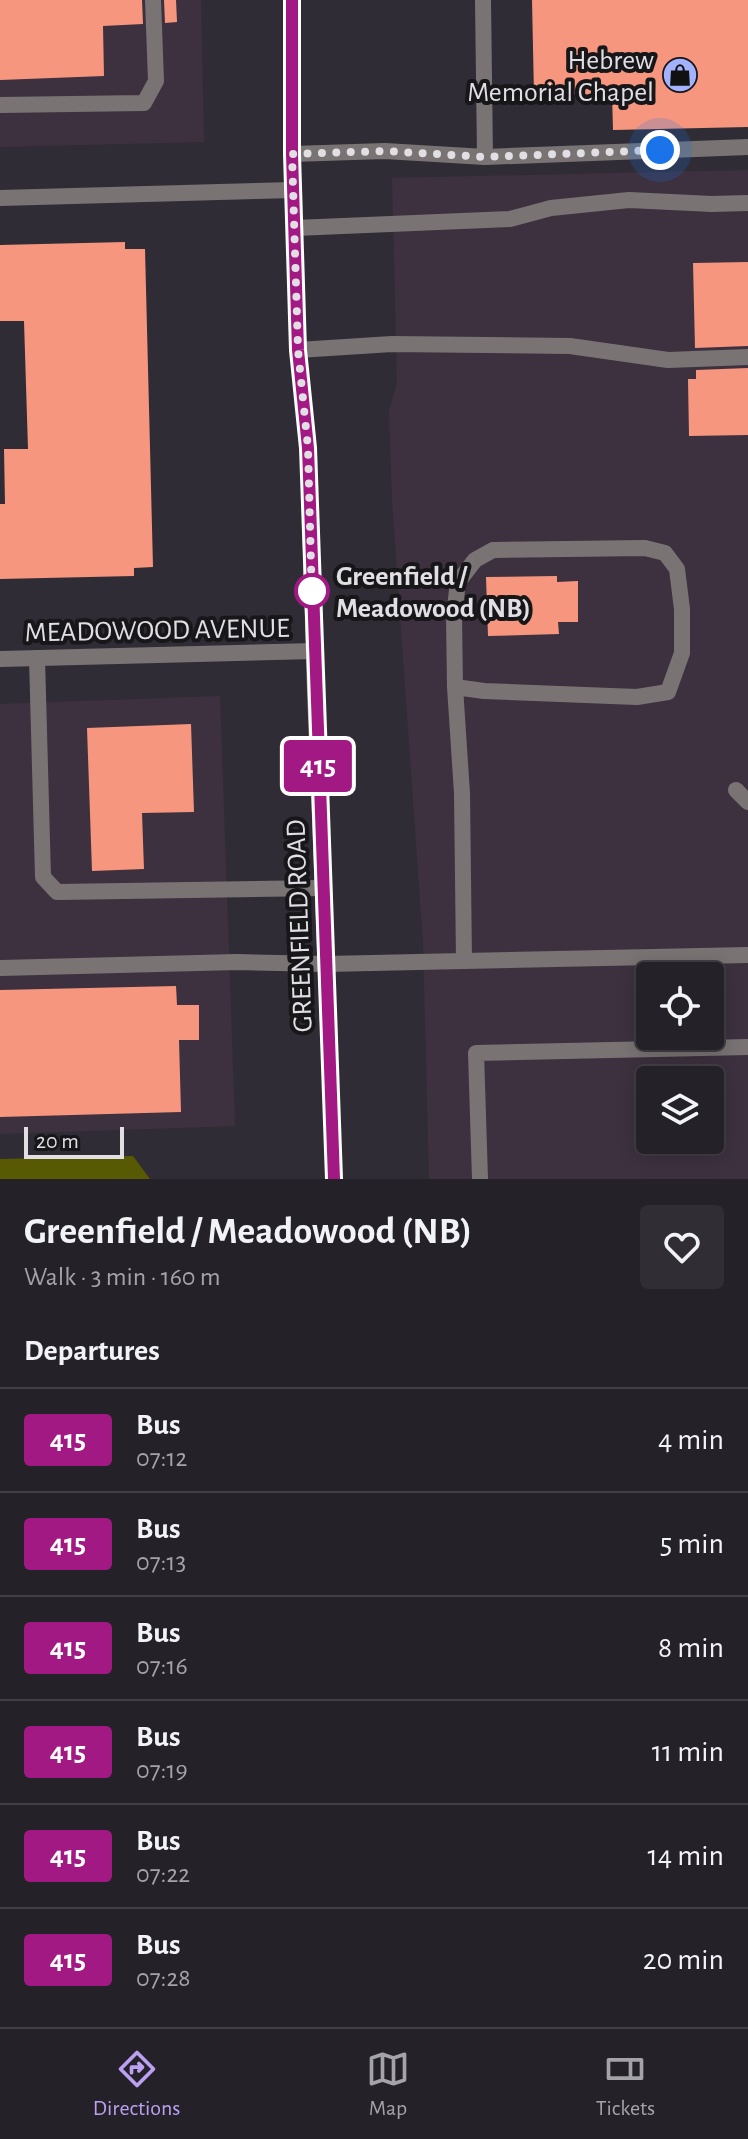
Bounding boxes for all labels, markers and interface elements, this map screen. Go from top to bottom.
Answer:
place label: Hebrew Memorial Chapel [467,47,654,107]
shop icon: Hebrew Memorial Chapel [661,56,699,94]
your location [640,130,680,170]
place label: Greenfield / Meadowood (NB) [336,563,531,623]
marker: Greenfield / Meadowood (NB) [295,574,329,608]
street label: MEADOWOOD AVENUE [24,615,290,647]
line badge: 415 [272,740,364,792]
text: 415 [300,752,336,780]
street label: GREENFIELD ROAD [282,819,318,1033]
map controls [636,962,724,1154]
button: locate [636,962,724,1050]
button: layers [636,1066,724,1154]
scale bar [24,1123,124,1159]
text: 20 m [36,1130,79,1152]
button: heart [640,1205,724,1289]
text: Greenfield / Meadowood (NB) [24,1213,472,1251]
text: Walk · 3 min · 160 m [24,1264,221,1290]
text: Departures [24,1336,160,1366]
text: Bus [136,1410,181,1440]
text: 4 min [658,1425,724,1455]
text: 415 [50,1426,86,1454]
text: 07:12 [136,1445,187,1471]
text: Bus [136,1514,181,1544]
text: 5 min [660,1529,724,1559]
text: 415 [50,1530,86,1558]
text: 07:13 [136,1549,186,1575]
text: Bus [136,1618,181,1648]
text: 8 min [658,1633,724,1663]
text: 415 [50,1634,86,1662]
text: 07:16 [136,1653,188,1679]
text: Bus [136,1722,181,1752]
text: 11 min [652,1737,724,1767]
text: 415 [50,1738,86,1766]
text: 07:19 [136,1757,188,1783]
text: Bus [136,1826,181,1856]
text: 14 min [648,1841,724,1871]
text: 415 [50,1842,86,1870]
text: 07:22 [136,1861,190,1887]
text: Bus [136,1930,181,1960]
text: 20 min [643,1945,724,1975]
text: 415 [50,1946,86,1974]
text: 07:28 [136,1965,191,1991]
tab: Directions [93,2047,180,2121]
tab: Map [366,2047,410,2121]
tab: Tickets [596,2047,655,2121]

